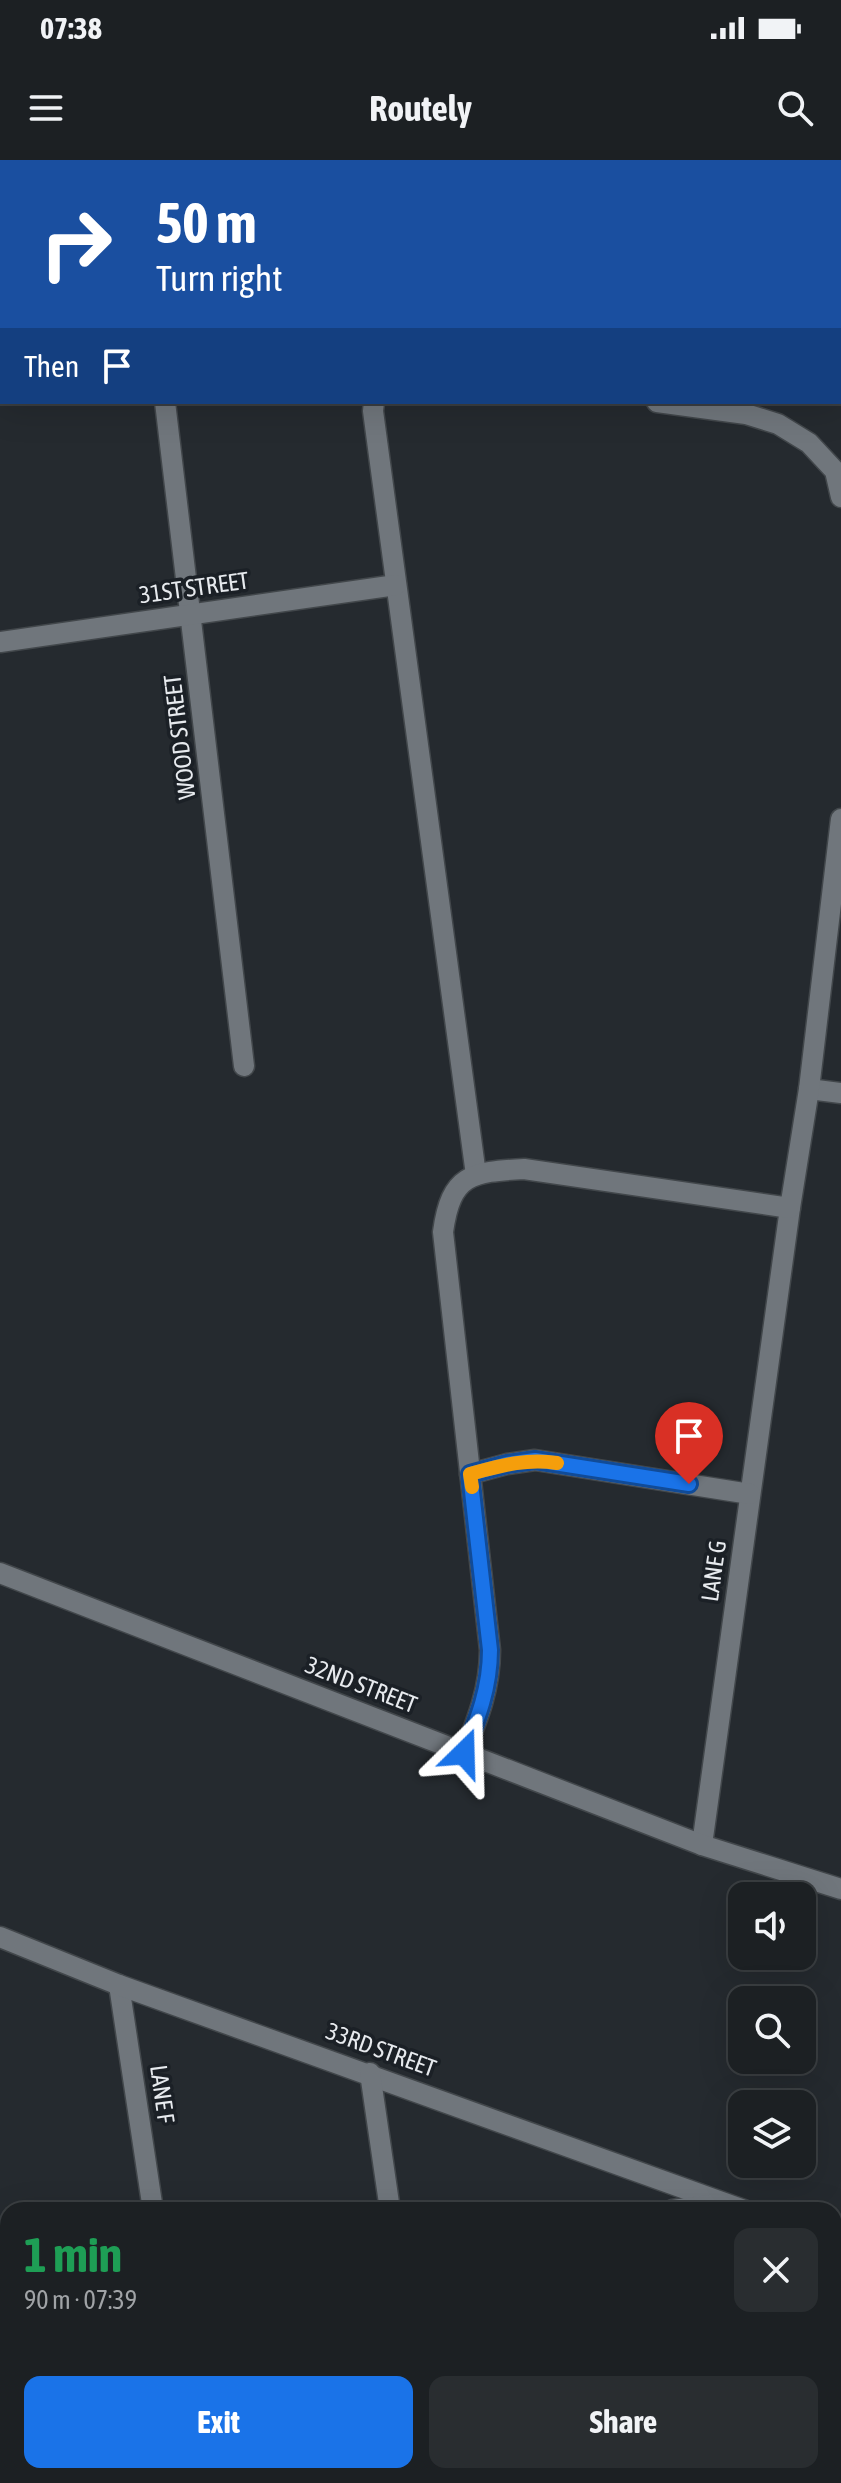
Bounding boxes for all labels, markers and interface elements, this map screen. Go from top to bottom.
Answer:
text: 07:38 [40,11,102,45]
icon: menu [24,86,68,130]
icon: search [773,86,817,130]
text: Routely [369,87,472,129]
text: 50 m [156,191,257,255]
icon: right [24,192,128,296]
text: Turn right [156,257,283,299]
icon: arrive [95,344,139,388]
text: Then [24,349,79,383]
street label: 31ST STREET [138,566,251,609]
street label: WOOD STREET [158,673,201,801]
pin [655,1402,723,1484]
icon: arrive [667,1414,711,1458]
street label: LANE G [696,1539,731,1603]
street label: 32ND STREET [302,1651,421,1718]
position arrow [422,1711,506,1795]
map controls [728,1882,816,2178]
button: sound [728,1882,816,1970]
button: search [728,1986,816,2074]
street label: 33RD STREET [323,2017,440,2082]
street label: LANE F [145,2063,180,2125]
button: layers [728,2090,816,2178]
text: 1 min [24,2227,122,2282]
button: close [734,2228,818,2312]
text: 90 m · 07:39 [24,2285,137,2315]
button: Exit [24,2376,413,2468]
button: Share [429,2376,818,2468]

